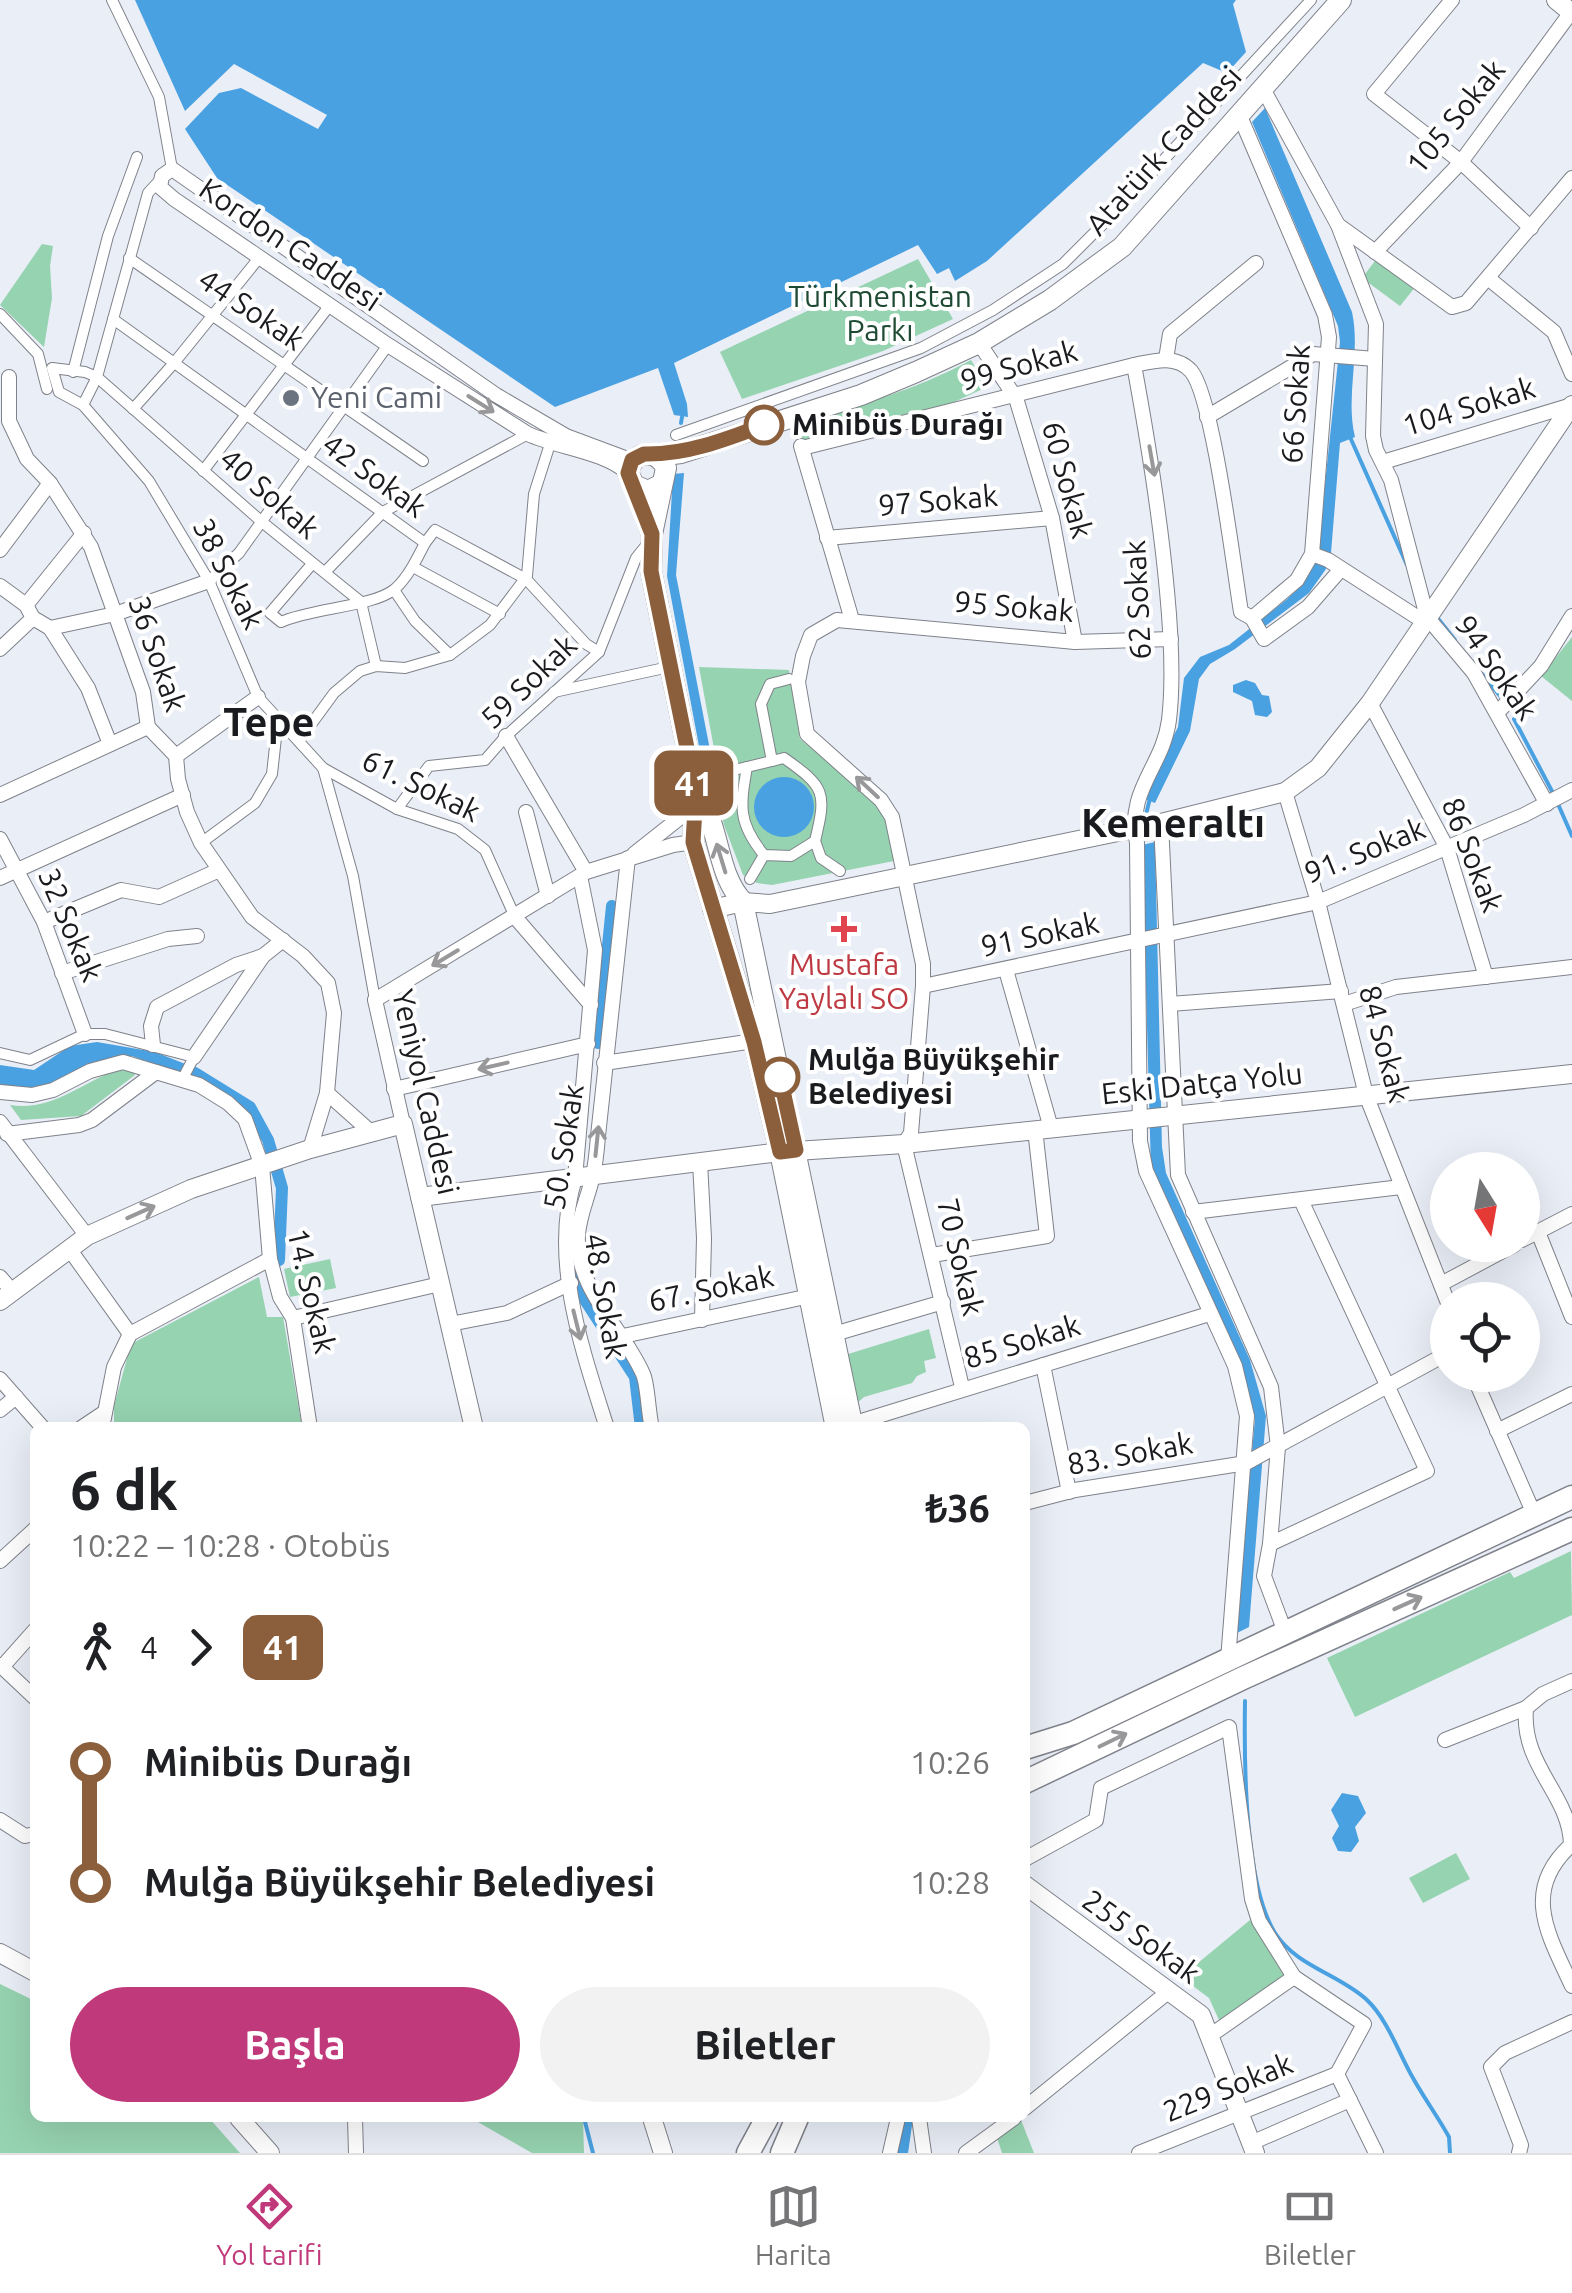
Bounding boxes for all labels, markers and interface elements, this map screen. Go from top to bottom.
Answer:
street label: 105 Sokak [1399,53,1511,180]
street label: Atatürk Caddesi [1079,59,1248,242]
street label: Kordon Caddesi [193,171,388,317]
street label: 44 Sokak [192,262,311,357]
park label: Türkmenistan Parkı [788,279,972,347]
street label: 99 Sokak [957,333,1081,397]
street label: 66 Sokak [1274,343,1316,465]
street label: 104 Sokak [1398,370,1539,442]
place label: Yeni Cami [311,380,442,414]
marker: Yeni Cami [280,387,302,409]
one-way arrow [467,394,495,414]
marker: Minibüs Durağı [745,406,783,444]
place label: Minibüs Durağı [792,407,1004,441]
street label: 60 Sokak [1036,418,1100,542]
street label: 42 Sokak [316,426,433,524]
street label: 40 Sokak [213,441,326,545]
one-way arrow [1143,444,1162,477]
street label: 97 Sokak [877,478,999,522]
street label: 38 Sokak [187,513,271,635]
street label: 62 Sokak [1117,539,1157,661]
street label: 95 Sokak [953,584,1075,628]
street label: 36 Sokak [122,592,194,716]
street label: 94 Sokak [1449,609,1545,726]
street label: 59 Sokak [473,627,583,735]
district label: Tepe [223,699,315,744]
street label: 61. Sokak [357,742,486,828]
line badge: 41 [649,750,739,816]
text: 41 [674,763,714,803]
one-way arrow [855,776,880,799]
street label: 86 Sokak [1436,793,1510,917]
district label: Kemeraltı [1081,800,1265,845]
street label: 91. Sokak [1299,811,1430,890]
one-way arrow [711,842,729,874]
street label: 32 Sokak [32,863,110,986]
street label: 91 Sokak [978,905,1102,963]
marker: Mustafa Yaylalı SO [831,916,857,942]
place label: Mustafa Yaylalı SO [779,947,909,1015]
one-way arrow [431,948,460,968]
street label: 84 Sokak [1353,982,1417,1106]
street label: Yeniyol Caddesi [386,986,466,1198]
place label: Mulğa Büyükşehir Belediyesi [808,1042,1060,1110]
street label: Eski Datça Yolu [1100,1056,1304,1110]
one-way arrow [477,1058,509,1076]
marker: Mulğa Büyükşehir Belediyesi [761,1058,799,1096]
street label: 50. Sokak [536,1081,590,1212]
one-way arrow [588,1125,607,1158]
north arrow [1430,1152,1540,1262]
map controls [1430,1152,1540,1392]
street label: 70 Sokak [931,1195,991,1319]
one-way arrow [125,1201,155,1220]
street label: 14. Sokak [281,1225,343,1357]
street label: 48. Sokak [578,1230,634,1361]
street label: 67. Sokak [645,1258,776,1318]
button: locate [1430,1282,1540,1392]
street label: 85 Sokak [960,1307,1084,1375]
one-way arrow [569,1309,588,1340]
street label: 83. Sokak [1064,1425,1195,1481]
text: 6 dk [70,1459,178,1520]
text: ₺36 [925,1487,990,1529]
text: 10:22 – 10:28 · Otobüs [70,1527,390,1563]
one-way arrow [1392,1593,1423,1611]
icon: walk [70,1620,125,1675]
icon: forward [173,1620,228,1675]
text: 41 [263,1627,303,1667]
text: 4 [140,1629,158,1665]
one-way arrow [1097,1730,1127,1749]
text: Minibüs Durağı [144,1741,412,1783]
text: 10:26 [910,1744,990,1780]
text: Mulğa Büyükşehir Belediyesi [144,1861,655,1903]
text: 10:28 [910,1864,990,1900]
street label: 255 Sokak [1076,1882,1207,1990]
button: Başla [70,1987,520,2102]
button: Biletler [540,1987,990,2102]
street label: 229 Sokak [1158,2046,1297,2128]
tab: Yol tarifi [216,2179,323,2270]
tab: Harita [755,2179,832,2270]
tab: Biletler [1264,2179,1356,2270]

